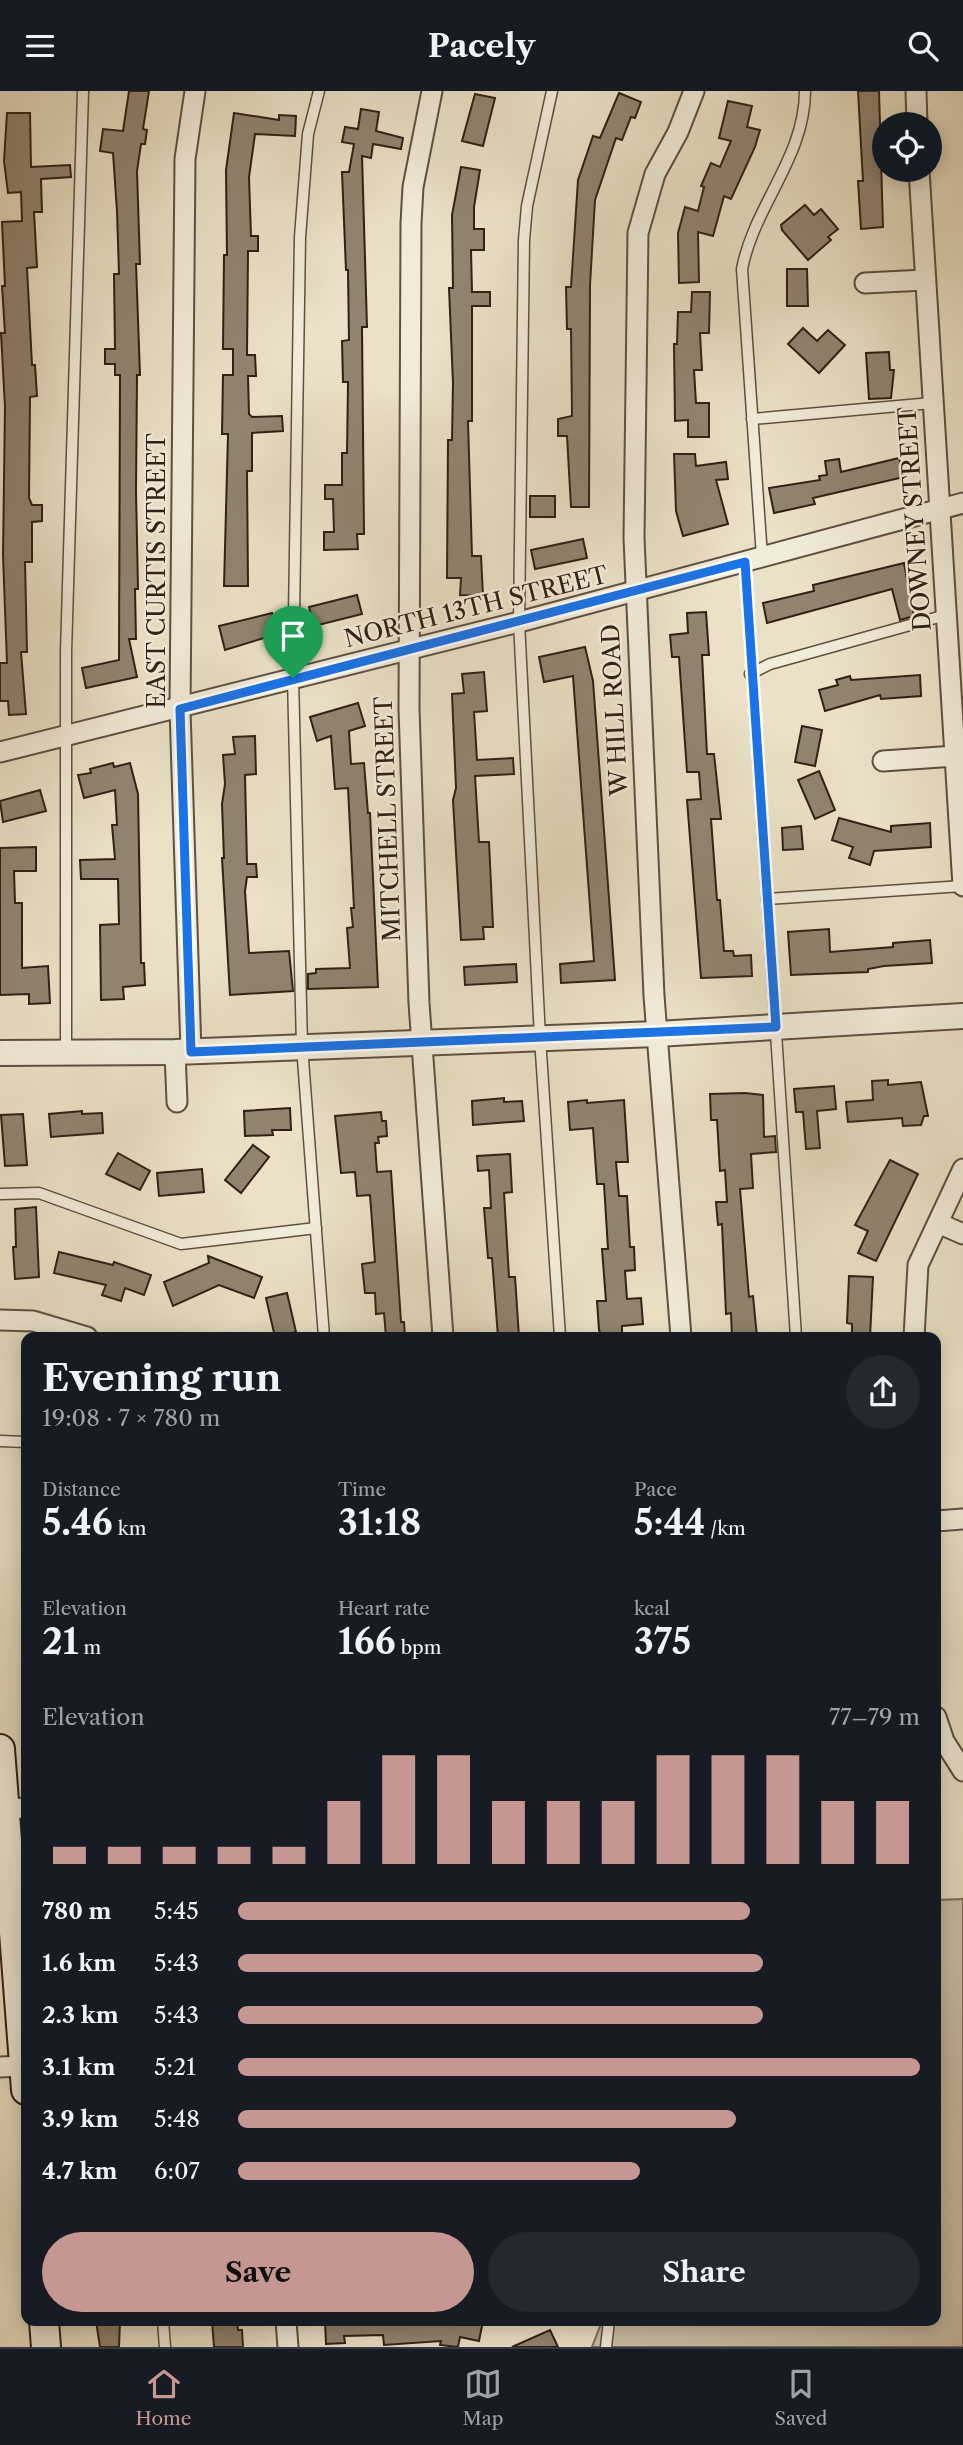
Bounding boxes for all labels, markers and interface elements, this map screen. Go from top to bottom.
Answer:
text: Pacely [428,26,535,65]
icon: menu [21,27,59,65]
icon: search [904,27,942,65]
map controls [872,112,942,182]
button: locate [872,112,942,182]
street label: DOWNEY STREET [892,406,937,632]
street label: EAST CURTIS STREET [142,433,171,709]
street label: NORTH 13TH STREET [341,560,611,653]
pin [263,606,323,678]
icon: arrive [274,617,312,655]
street label: W HILL ROAD [596,623,634,798]
street label: MITCHELL STREET [369,696,406,942]
text: Evening run [42,1354,282,1401]
button: share [846,1355,920,1429]
text: 19:08 · 7 × 780 m [42,1404,220,1432]
text: Distance [42,1478,121,1501]
text: Time [338,1478,386,1501]
text: Pace [634,1478,677,1501]
text: 5.46 [42,1501,113,1544]
text: 31:18 [338,1501,421,1544]
text: 5:44 [634,1501,705,1544]
text: km [113,1517,146,1540]
text: /km [705,1517,746,1540]
text: Elevation [42,1597,127,1620]
text: Heart rate [338,1597,430,1620]
text: kcal [634,1597,670,1620]
text: 21 [42,1620,78,1663]
text: 166 [338,1620,396,1663]
text: 375 [634,1620,691,1663]
text: m [78,1636,101,1659]
text: bpm [396,1636,442,1659]
text: Elevation [42,1703,145,1731]
text: 77–79 m [829,1703,920,1731]
text: 780 m [42,1897,112,1925]
text: 5:45 [154,1897,199,1925]
text: 1.6 km [42,1949,116,1977]
text: 5:43 [154,1949,199,1977]
text: 2.3 km [42,2001,119,2029]
text: 5:43 [154,2001,199,2029]
text: 3.1 km [42,2053,116,2081]
text: 5:21 [154,2053,196,2081]
text: 3.9 km [42,2105,118,2133]
text: 5:48 [154,2105,200,2133]
text: 4.7 km [42,2157,118,2185]
text: 6:07 [154,2157,200,2185]
button: Save [42,2232,474,2312]
button: Share [488,2232,920,2312]
tab: Home [136,2365,191,2430]
tab: Map [463,2365,503,2430]
tab: Saved [775,2365,827,2430]

